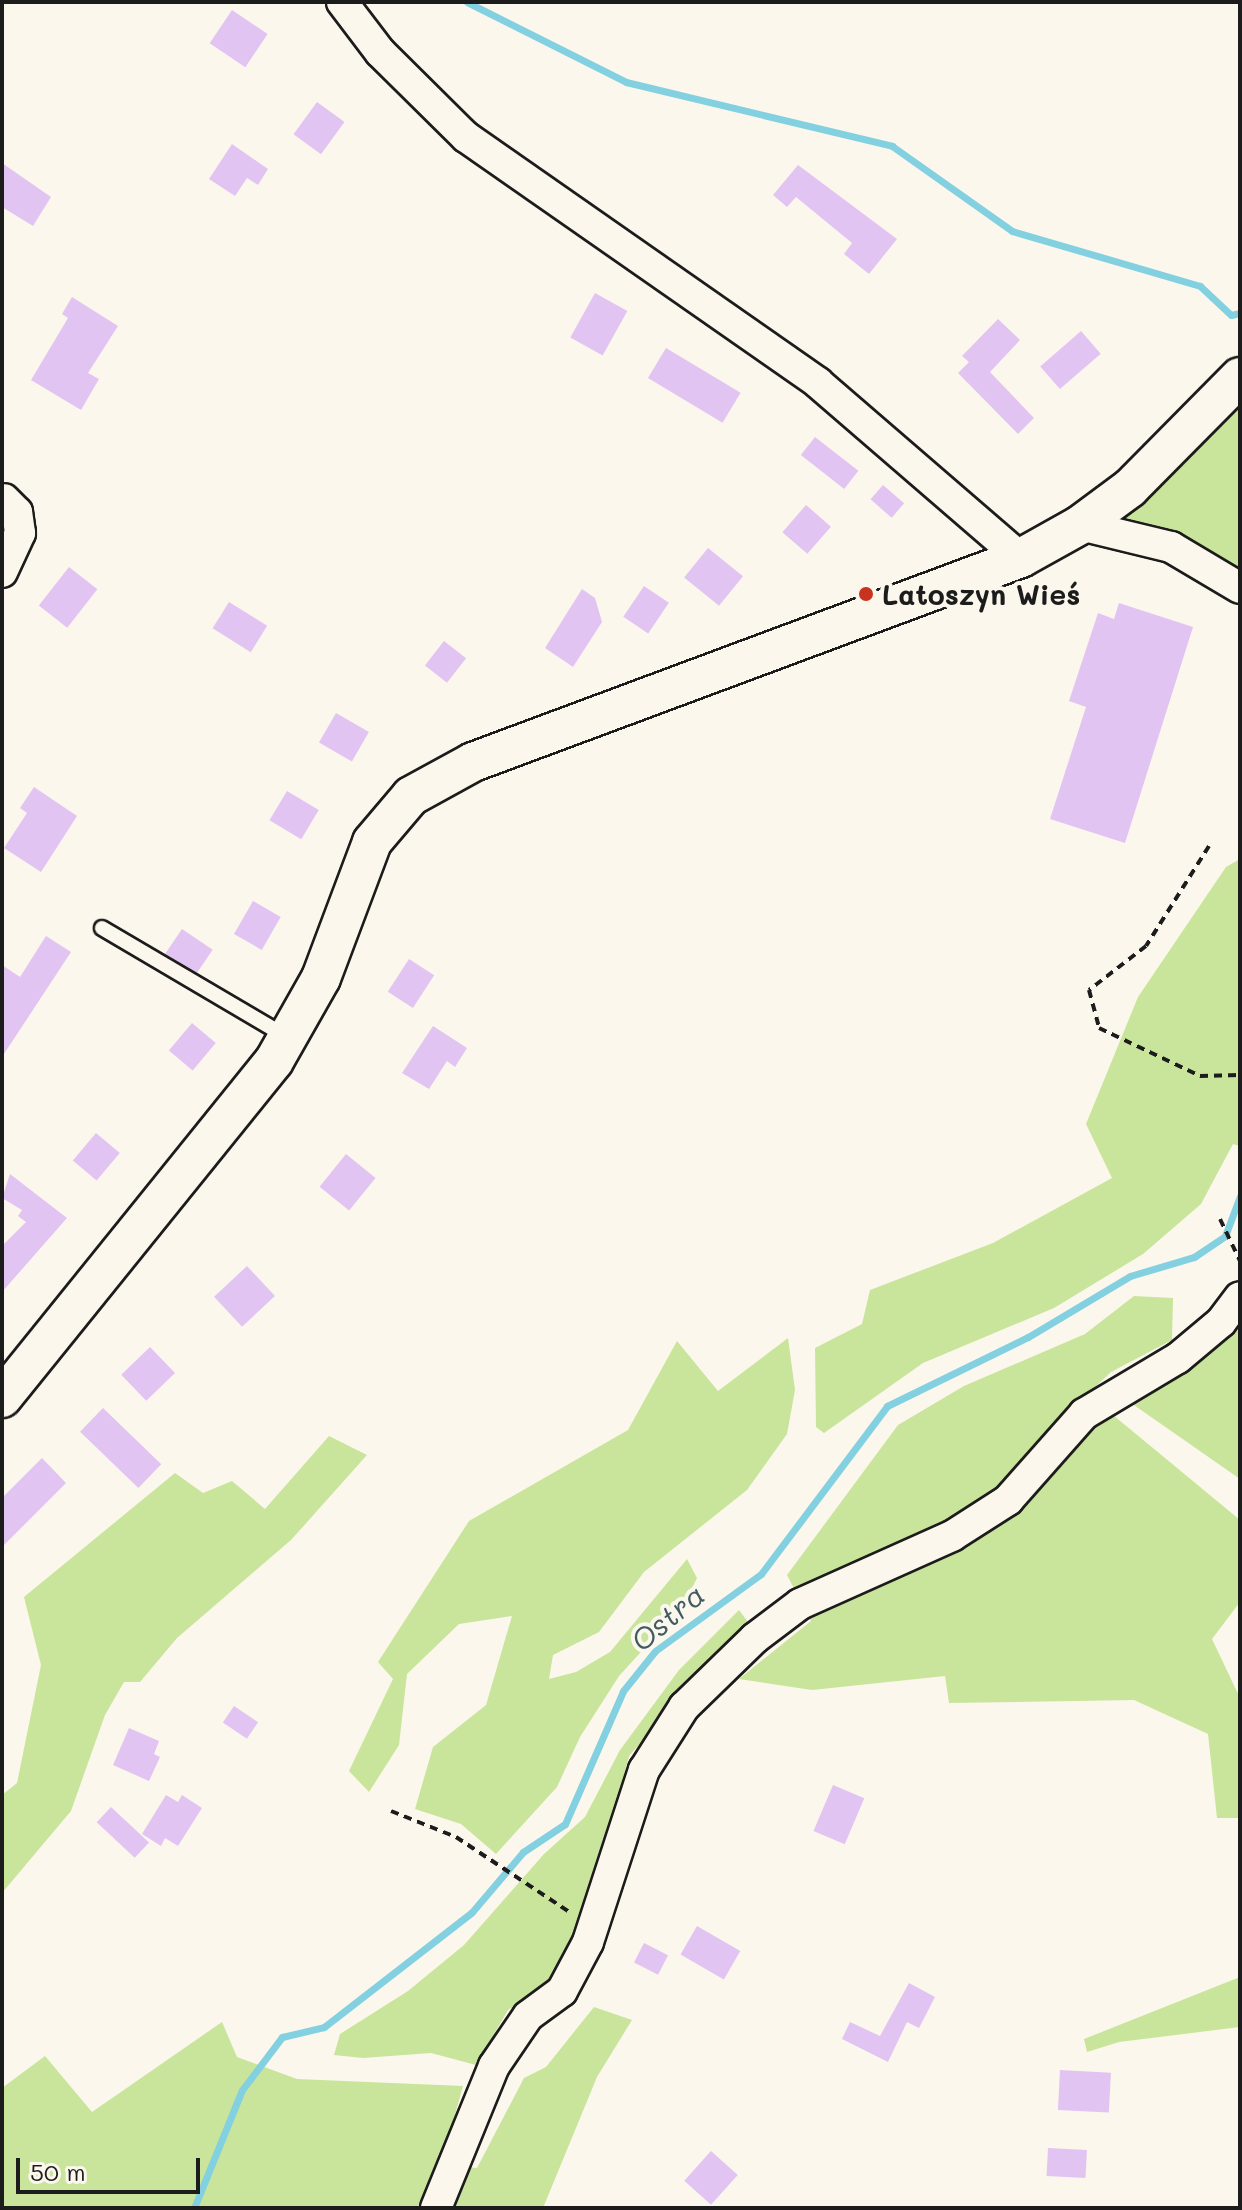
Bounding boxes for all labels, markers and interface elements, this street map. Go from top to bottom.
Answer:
place label: Latoszyn Wieś [882,577,1080,611]
marker: Latoszyn Wieś [857,585,875,603]
water label: Ostra [623,1576,711,1658]
scale bar [20,2142,204,2192]
text: 50 m [30,2156,86,2187]

